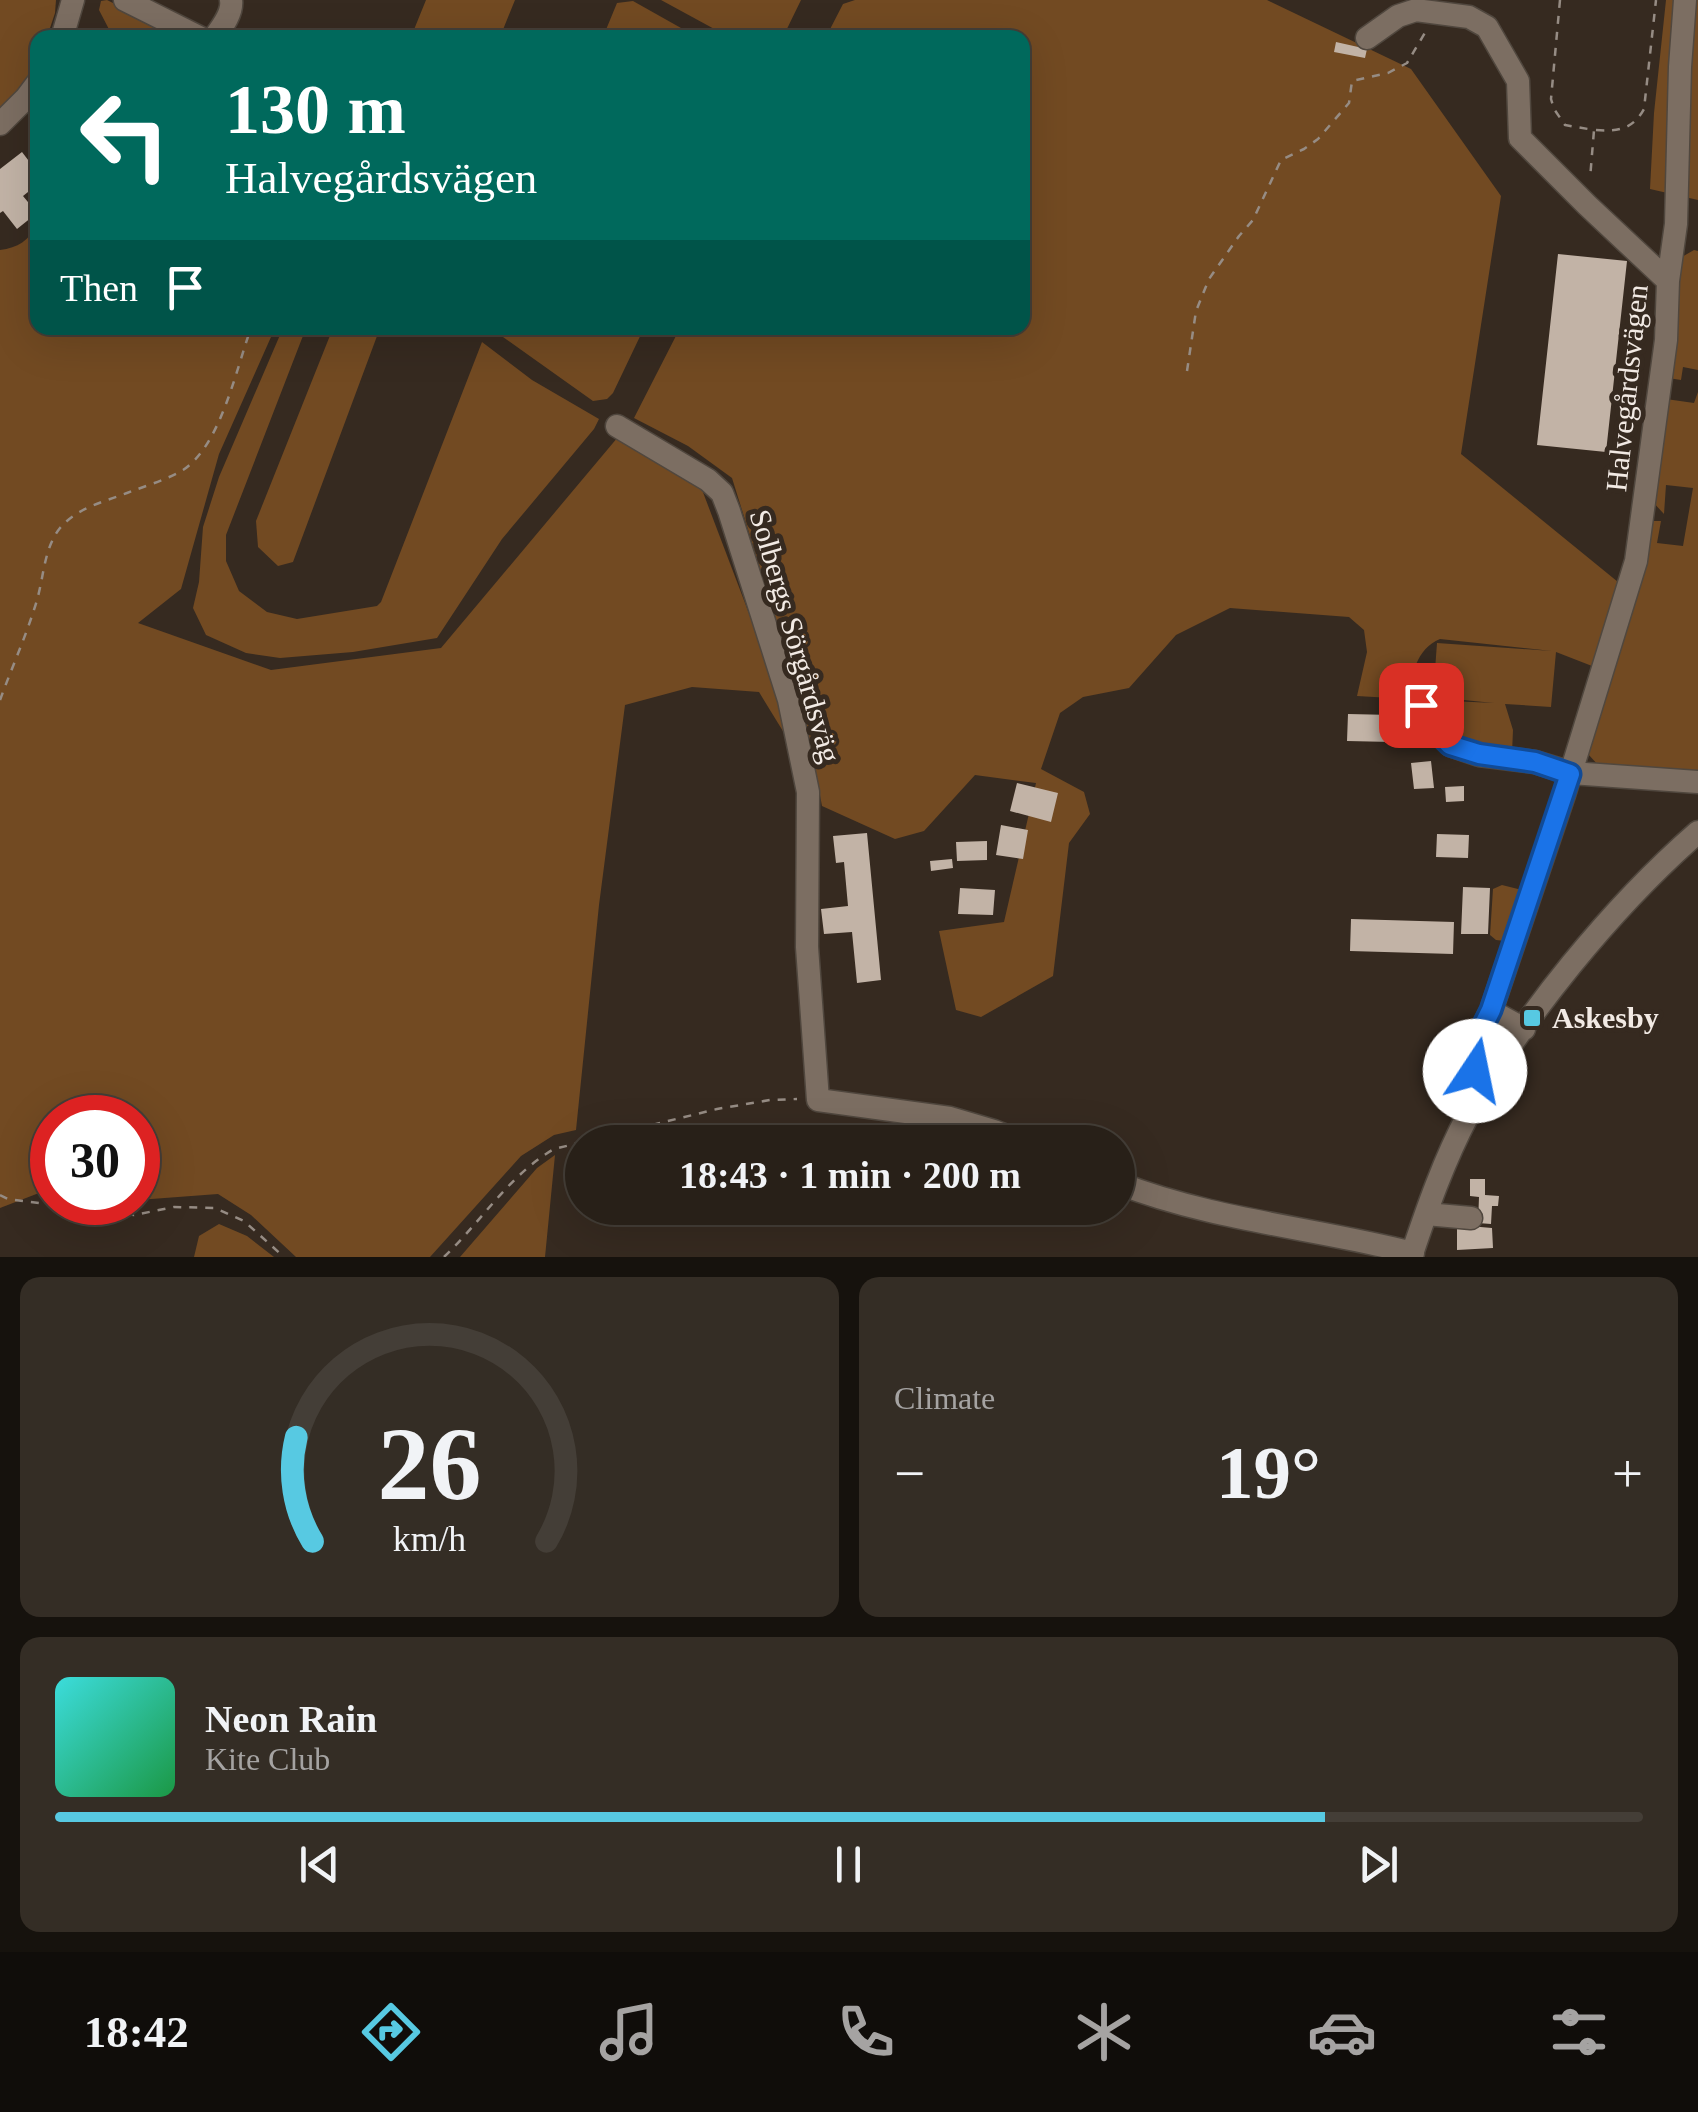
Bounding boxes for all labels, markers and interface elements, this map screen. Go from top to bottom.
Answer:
icon: left [60,70,190,200]
text: 130 m [225,71,406,148]
text: Halvegårdsvägen [225,153,537,203]
icon: arrive [158,260,213,315]
text: Then [60,267,138,309]
street label: Halvegårdsvägen [1599,283,1654,493]
street label: Solbergs Sörgårdsväg [744,506,847,766]
pin [1379,663,1464,748]
icon: arrive [1394,678,1449,733]
place label: Askesby [1552,1001,1659,1034]
marker: Askesby [1521,1007,1543,1029]
position arrow [1423,1019,1527,1123]
speed limit sign: 30 [30,1095,160,1225]
text: 18:43 · 1 min · 200 m [679,1154,1021,1196]
text: Climate [894,1380,995,1416]
text: 26 [378,1406,482,1521]
text: 19° [1216,1431,1321,1514]
text: − [894,1443,925,1504]
text: + [1612,1443,1643,1504]
text: km/h [393,1519,466,1559]
text: Neon Rain [205,1698,377,1740]
text: Kite Club [205,1741,330,1777]
icon: previous [292,1837,347,1892]
icon: pause [821,1837,876,1892]
icon: next [1351,1837,1406,1892]
icon: directions [356,1997,426,2067]
icon: music [594,1997,664,2067]
icon: phone [831,1997,901,2067]
icon: climate [1069,1997,1139,2067]
icon: car [1307,1997,1377,2067]
icon: filters [1544,1997,1614,2067]
text: 18:42 [84,2007,189,2057]

